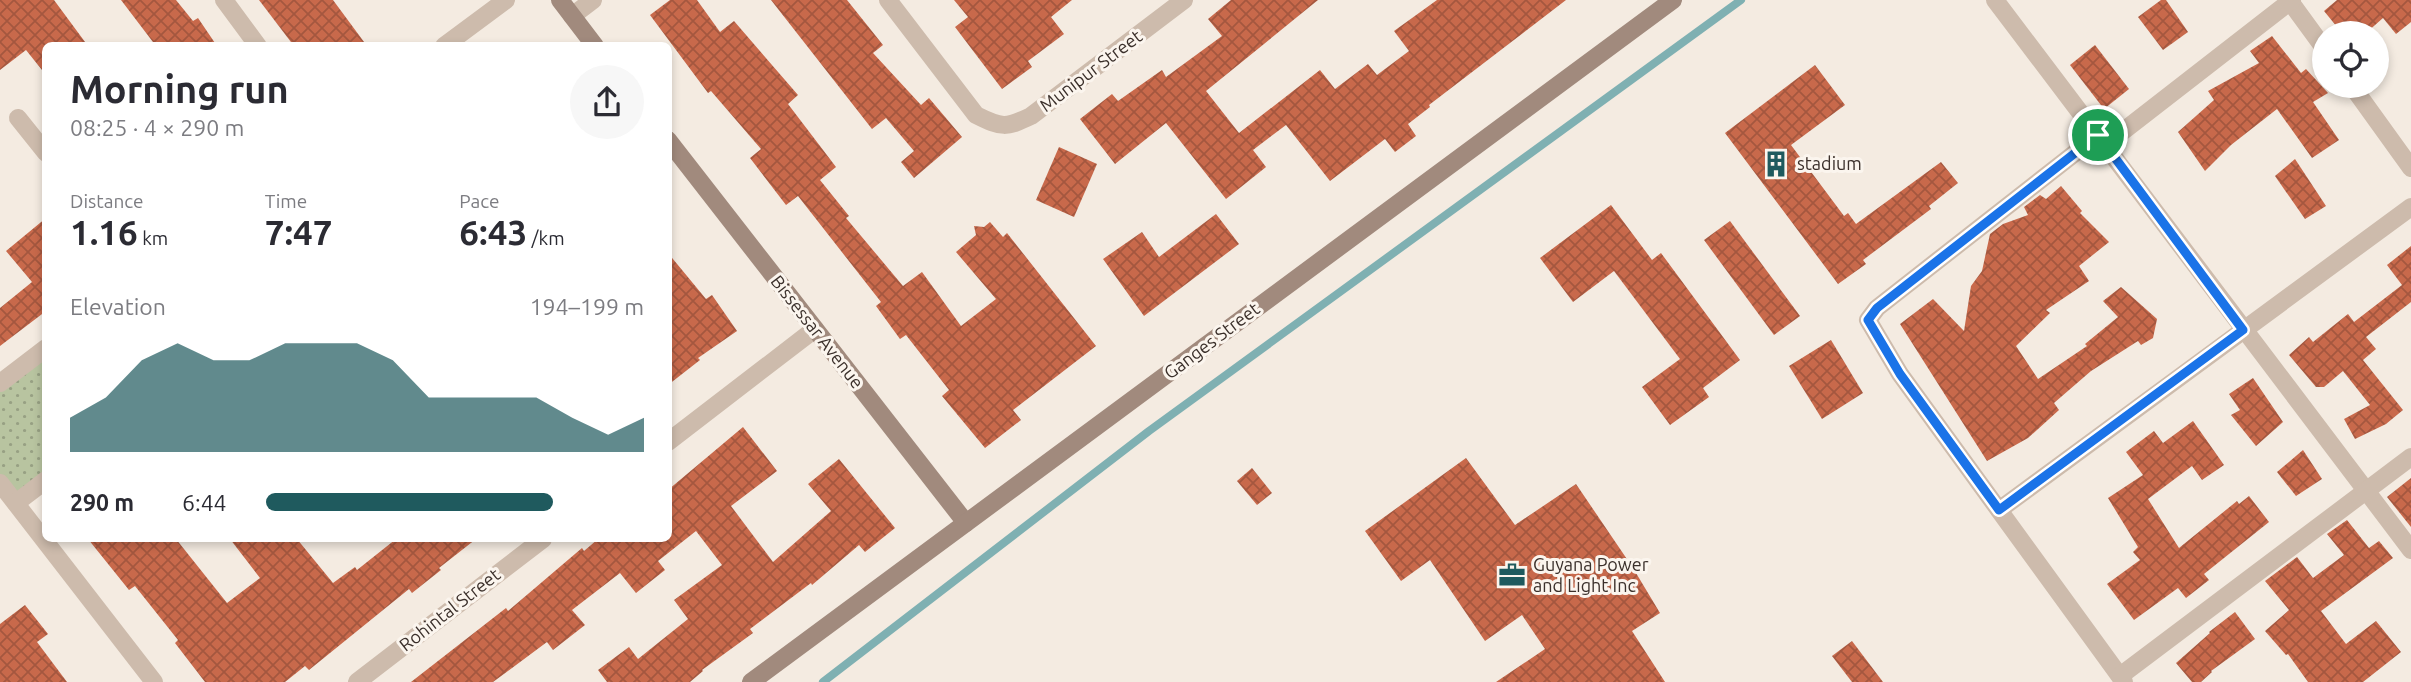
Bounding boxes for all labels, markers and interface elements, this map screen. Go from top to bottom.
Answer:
map controls [2312,21,2389,98]
button: locate [2312,21,2389,98]
street label: Munipur Street [1035,25,1145,115]
button: share [570,65,644,139]
text: Morning run [70,68,289,110]
pin [2068,105,2128,165]
text: 08:25 · 4 × 290 m [70,115,244,140]
icon: arrive [2079,116,2117,154]
building icon: stadium [1761,149,1791,179]
place label: stadium [1797,153,1862,173]
text: Distance [70,190,144,212]
text: Time [265,190,307,212]
text: Pace [459,190,500,212]
text: 1.16 [70,212,138,252]
text: 7:47 [265,212,333,252]
text: 6:43 [459,212,527,252]
text: km [138,227,168,249]
text: /km [527,227,565,249]
street label: Bissessar Avenue [767,271,868,392]
text: Elevation [70,294,166,319]
text: 194–199 m [530,294,644,319]
street label: Ganges Street [1160,298,1263,382]
text: 290 m [70,490,134,515]
text: 6:44 [182,490,227,515]
place label: Guyana Power and Light Inc [1533,554,1649,595]
office icon: Guyana Power and Light Inc [1497,560,1527,590]
street label: Rohintal Street [395,564,504,655]

